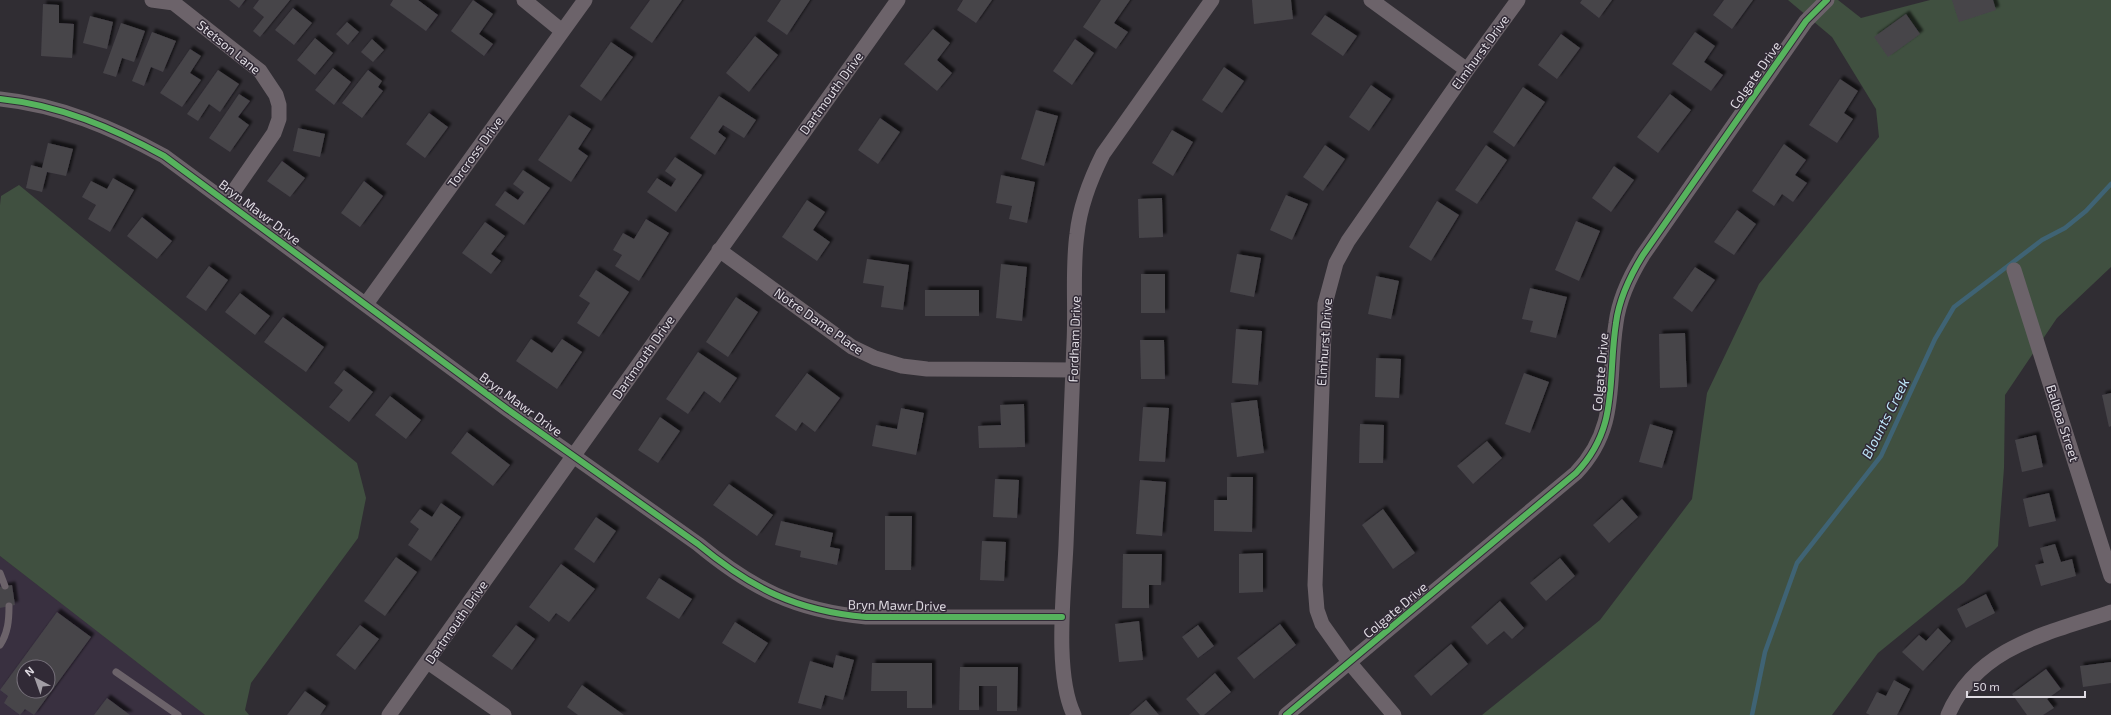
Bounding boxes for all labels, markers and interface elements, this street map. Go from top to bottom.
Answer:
street label: Elmhurst Drive [1448,12,1512,92]
street label: Stetson Lane [194,17,264,77]
street label: Colgate Drive [1726,38,1784,112]
street label: Dartmouth Drive [796,48,866,138]
street label: Torcross Drive [444,113,506,191]
street label: Bryn Mawr Drive [216,176,304,248]
street label: Notre Dame Place [771,284,867,358]
street label: Fordham Drive [1064,295,1084,383]
street label: Elmhurst Drive [1313,298,1335,386]
street label: Dartmouth Drive [608,312,678,402]
street label: Colgate Drive [1589,332,1611,412]
street label: Bryn Mawr Drive [476,369,566,439]
water label: Blounts Creek [1857,375,1913,461]
street label: Balboa Street [2043,382,2083,464]
street label: Dartmouth Drive [421,577,491,667]
street label: Colgate Drive [1360,579,1430,641]
street label: Bryn Mawr Drive [848,596,946,614]
north arrow [16,659,56,699]
text: N [22,664,36,679]
scale bar [1967,673,2085,699]
text: 50 m [1973,679,2000,693]

